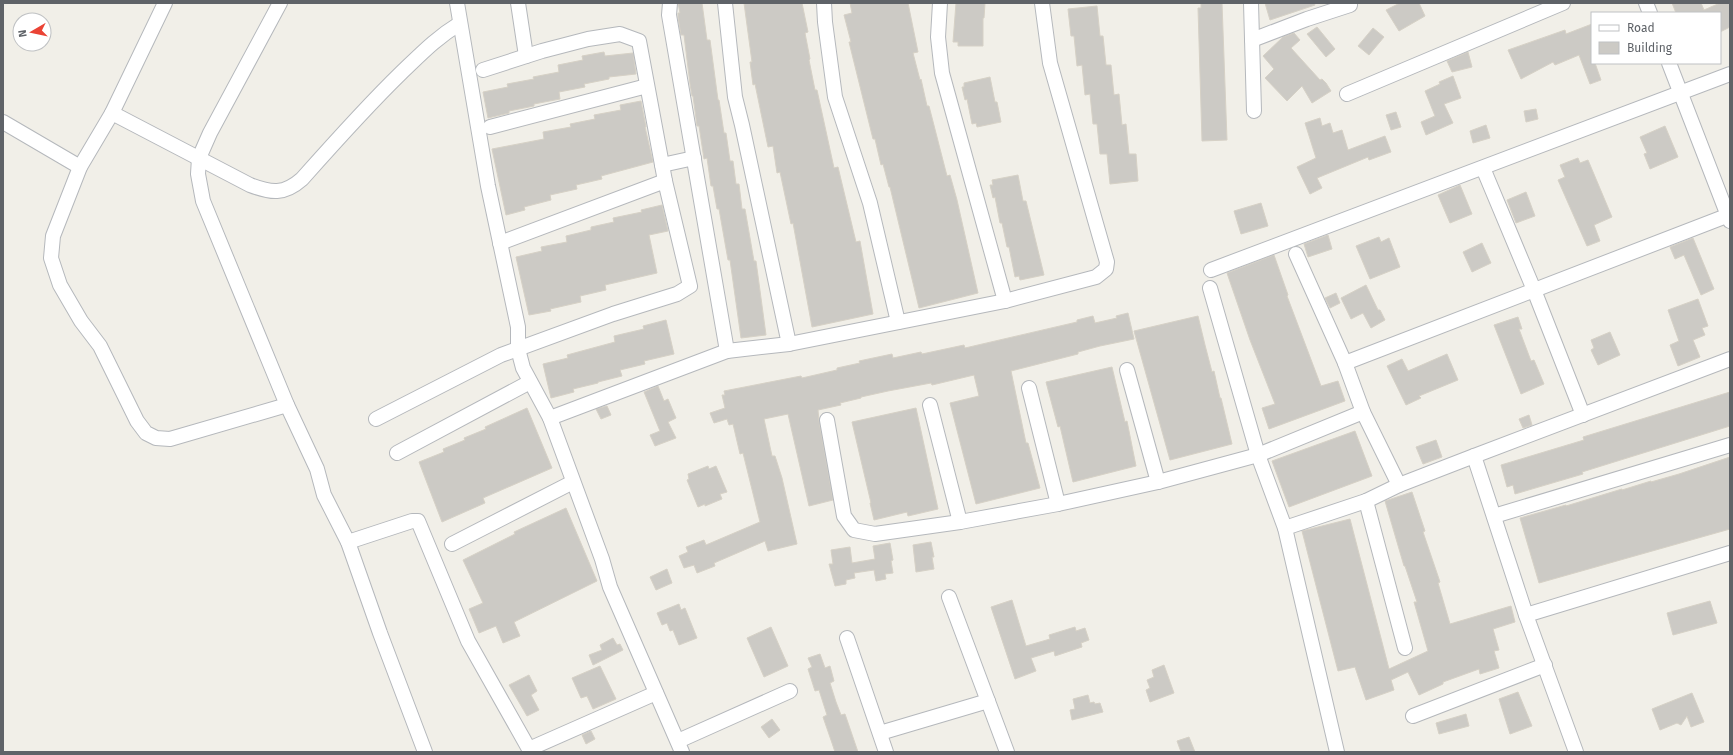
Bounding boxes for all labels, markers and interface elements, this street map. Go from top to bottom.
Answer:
north arrow [12,12,52,52]
legend [1591,12,1721,64]
text: Road [1627,21,1655,35]
text: N [16,29,30,38]
text: Building [1627,41,1673,55]

